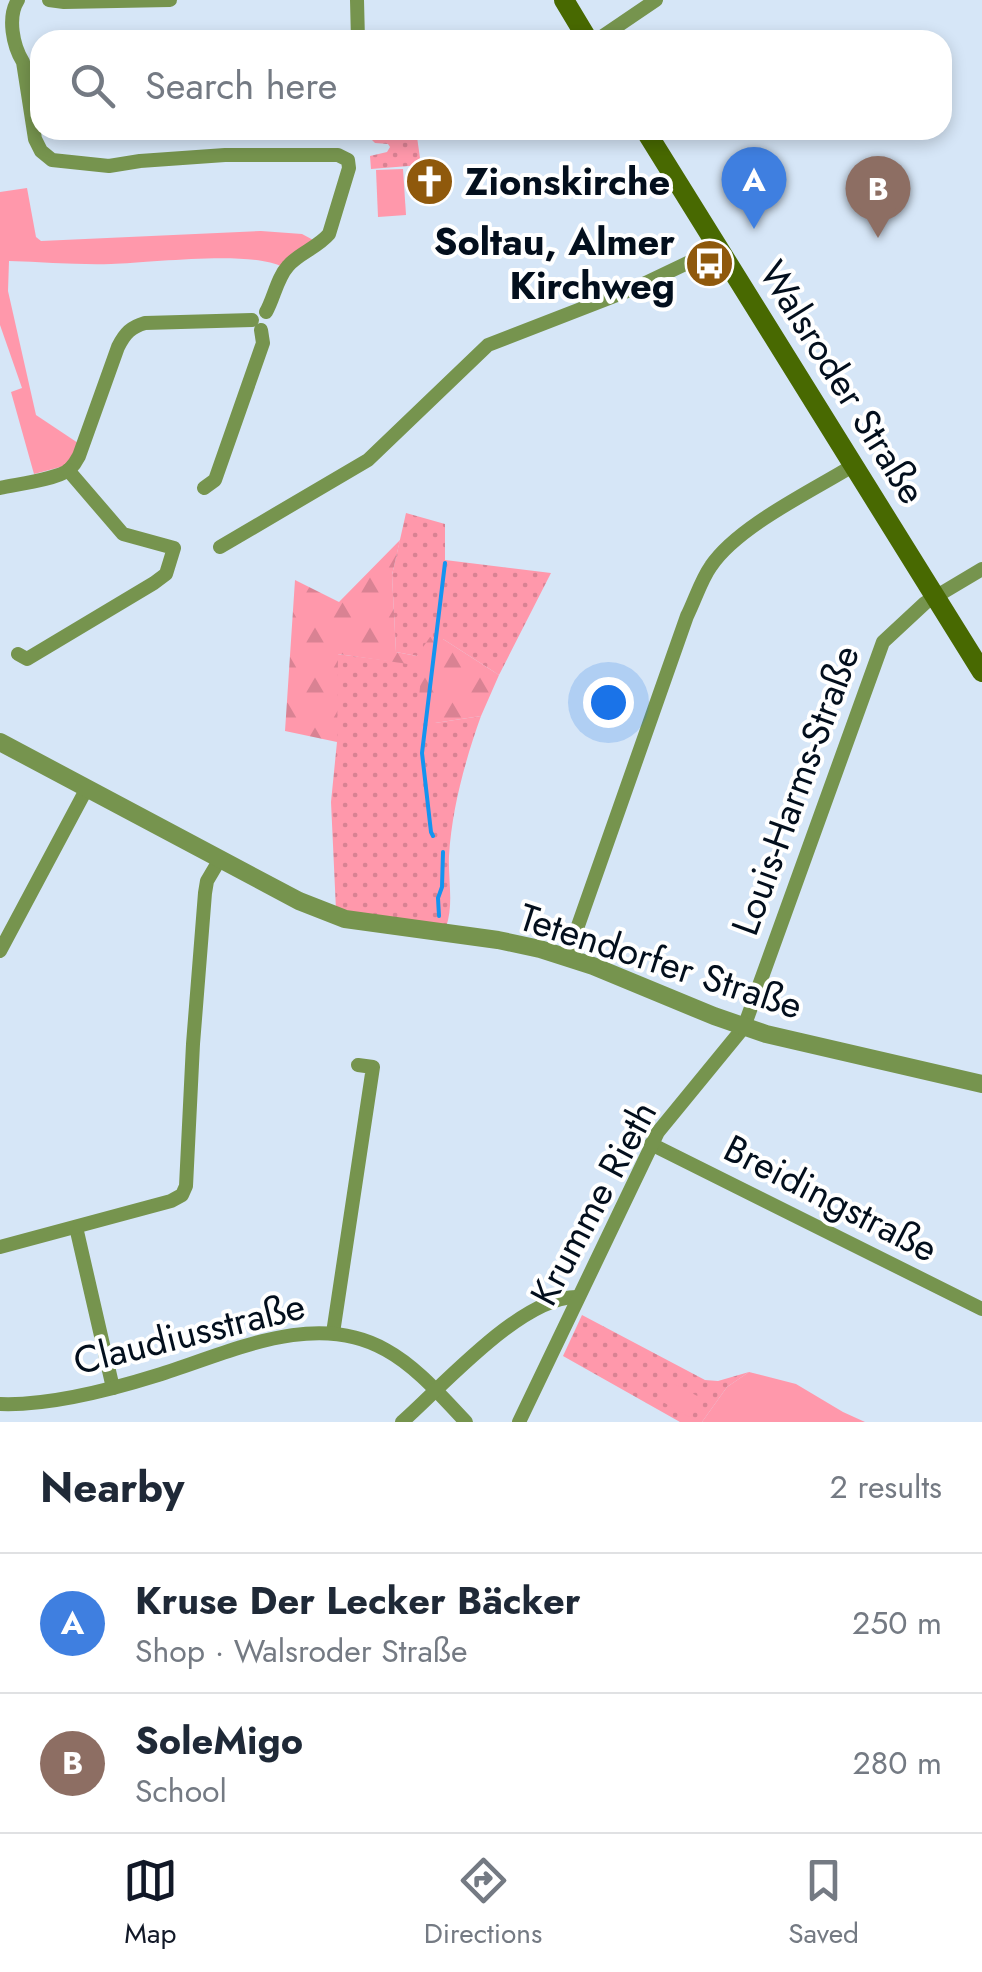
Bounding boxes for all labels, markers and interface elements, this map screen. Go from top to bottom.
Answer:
search box [30,30,952,140]
icon: search [65,58,120,113]
text: Search here [145,58,337,113]
pin: A [722,146,786,229]
place label: Zionskirche [465,154,670,209]
church icon: Zionskirche [404,155,456,207]
pin: B [846,156,910,238]
place label: Soltau, Almer Kirchweg [434,214,675,313]
bus stop icon: Soltau, Almer Kirchweg [684,237,736,289]
street label: Walsroder Straße [746,250,940,514]
street label: Louis-Harms-Straße [717,637,873,943]
your location [583,677,634,728]
street label: Tetendorfer Straße [512,889,810,1033]
street label: Krumme Rieth [516,1091,670,1315]
street label: Breidingstraße [715,1121,947,1275]
street label: Claudiusstraße [68,1278,310,1388]
text: Nearby [40,1457,184,1518]
text: 2 results [830,1464,942,1510]
text: Kruse Der Lecker Bäcker [135,1573,580,1628]
text: A [61,1600,84,1646]
text: 250 m [852,1600,942,1646]
text: Shop · Walsroder Straße [135,1628,467,1674]
text: SoleMigo [135,1713,303,1768]
text: B [62,1740,83,1786]
text: 280 m [853,1740,942,1786]
text: School [135,1768,227,1814]
tab: Map [123,1853,178,1954]
tab: Directions [424,1853,542,1954]
tab: Saved [788,1853,859,1954]

